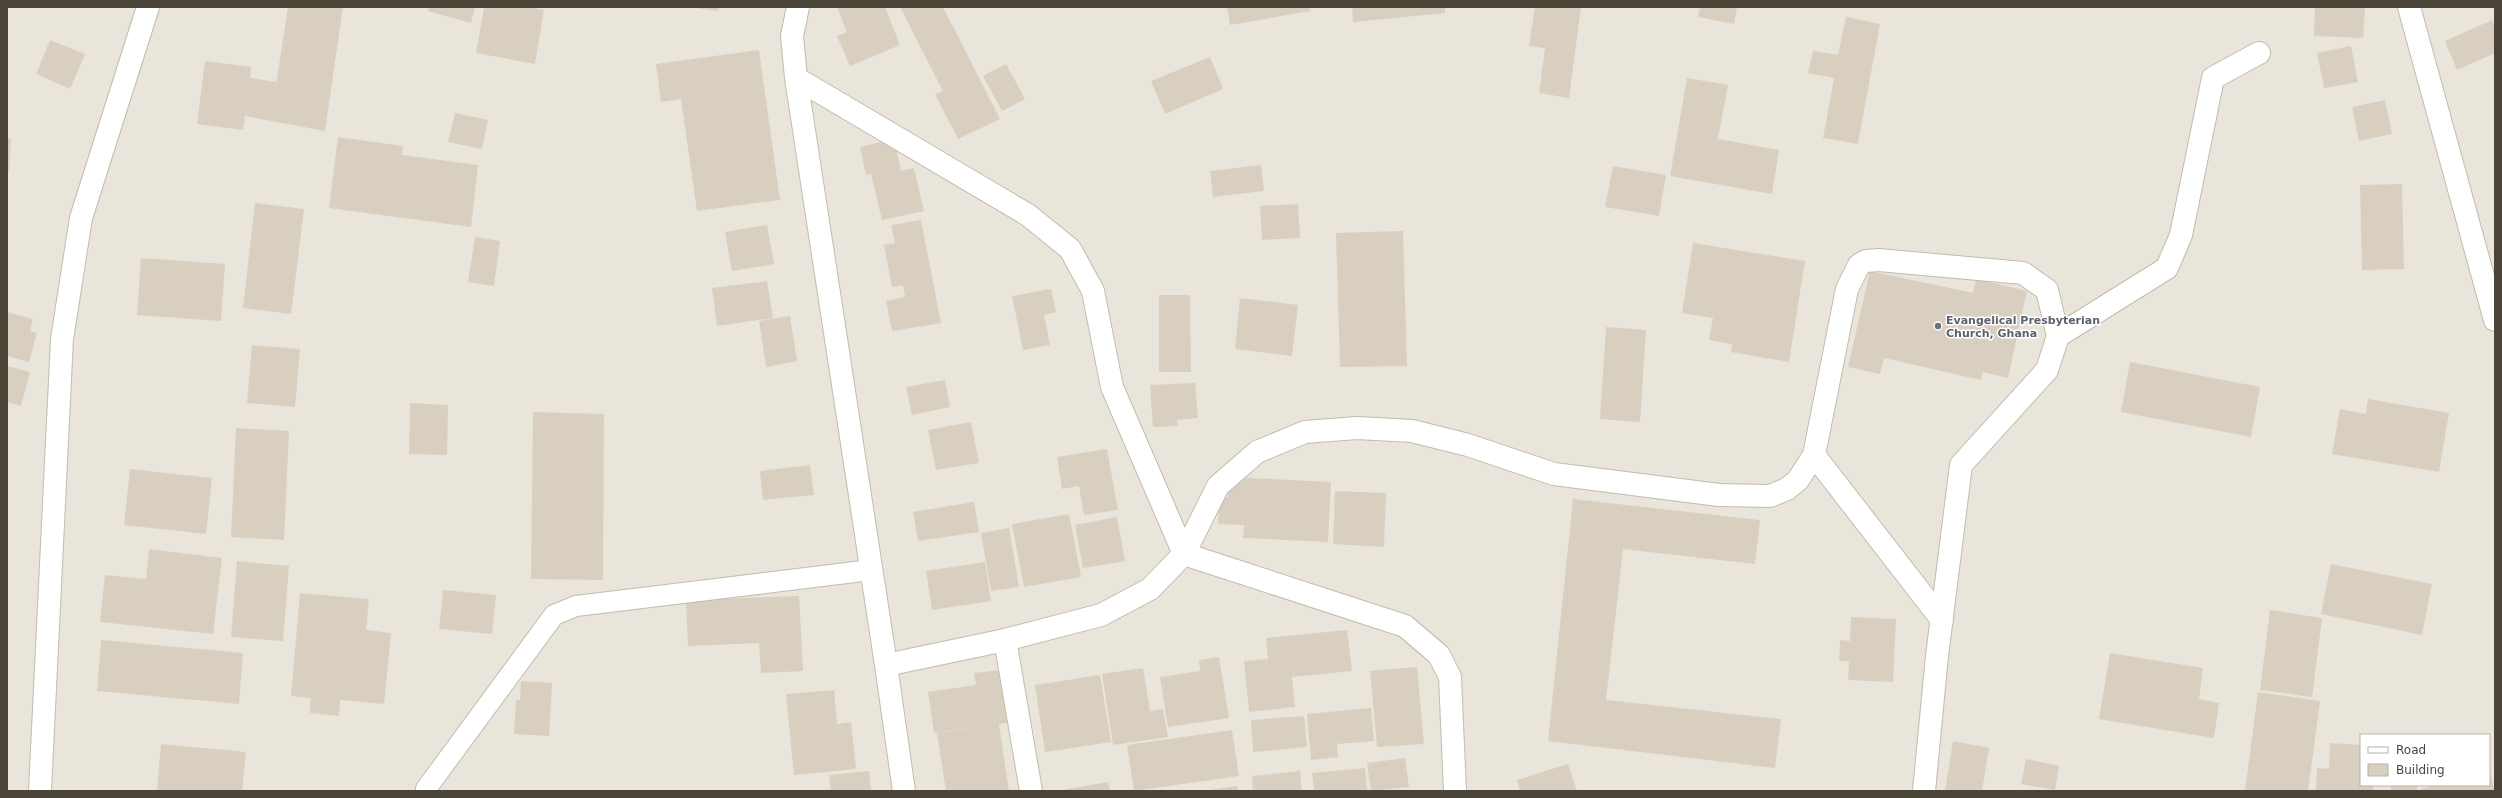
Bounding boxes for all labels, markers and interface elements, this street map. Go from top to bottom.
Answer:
place label: Evangelical Presbyterian Church, Ghana [1946,314,2100,340]
marker: Evangelical Presbyterian Church, Ghana [1933,321,1943,331]
legend [2360,734,2490,786]
text: Road [2396,743,2426,757]
text: Building [2396,763,2445,777]

